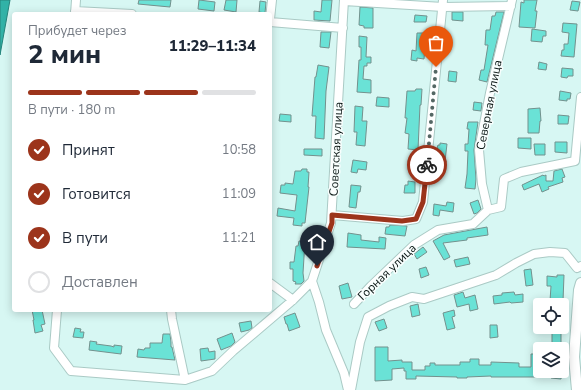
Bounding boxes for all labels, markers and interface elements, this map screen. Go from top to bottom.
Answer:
text: Прибудет через [28,22,126,40]
pin [419,26,453,67]
icon: bag [425,32,447,54]
text: 11:29–11:34 [169,36,256,56]
text: 2 мин [28,37,101,72]
street label: Северная улица [472,59,506,151]
text: В пути · 180 m [28,101,115,119]
street label: Советская улица [326,101,346,197]
icon: check [28,139,50,161]
text: Принят [62,140,115,160]
text: 10:58 [222,141,256,159]
courier [407,145,447,185]
icon: bike [416,154,438,176]
icon: check [28,183,50,205]
text: Готовится [62,184,131,204]
text: 11:09 [222,185,256,203]
pin [300,225,334,266]
icon: check [28,227,50,249]
text: В пути [62,228,108,248]
text: 11:21 [222,229,256,247]
icon: home [306,231,328,253]
street label: Горная улица [354,240,420,304]
text: Доставлен [62,272,138,292]
map controls [533,298,569,378]
button: locate [533,298,569,334]
button: layers [533,342,569,378]

